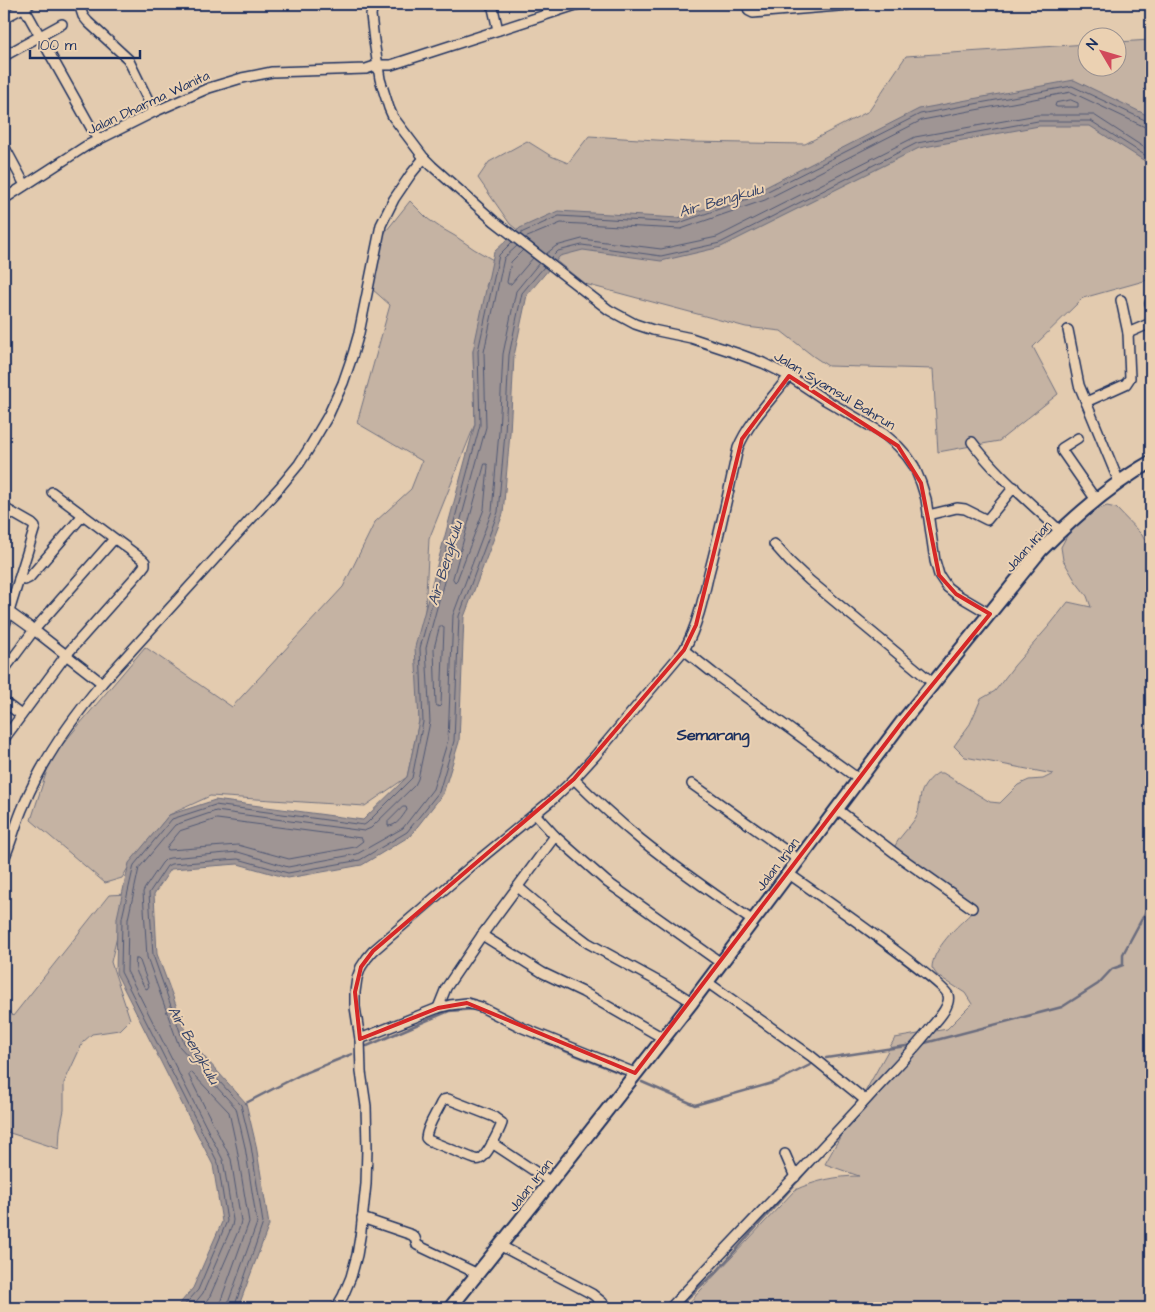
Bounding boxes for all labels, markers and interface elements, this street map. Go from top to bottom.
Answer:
scale bar [30,28,140,60]
north arrow [1078,28,1128,78]
text: 100 m [38,35,77,56]
text: N [1082,35,1103,54]
street label: Jalan Dharma Wanita [84,66,213,140]
water label: Air Bengkulu [676,178,767,224]
street label: Jalan Syamsul Bahrun [770,347,899,435]
street label: Jalan Irian [1001,516,1057,577]
water label: Air Bengkulu [423,517,470,608]
district label: Semarang [676,724,750,748]
street label: Jalan Irian [751,834,805,896]
water label: Air Bengkulu [162,1002,225,1090]
street label: Jalan Irian [504,1155,558,1216]

